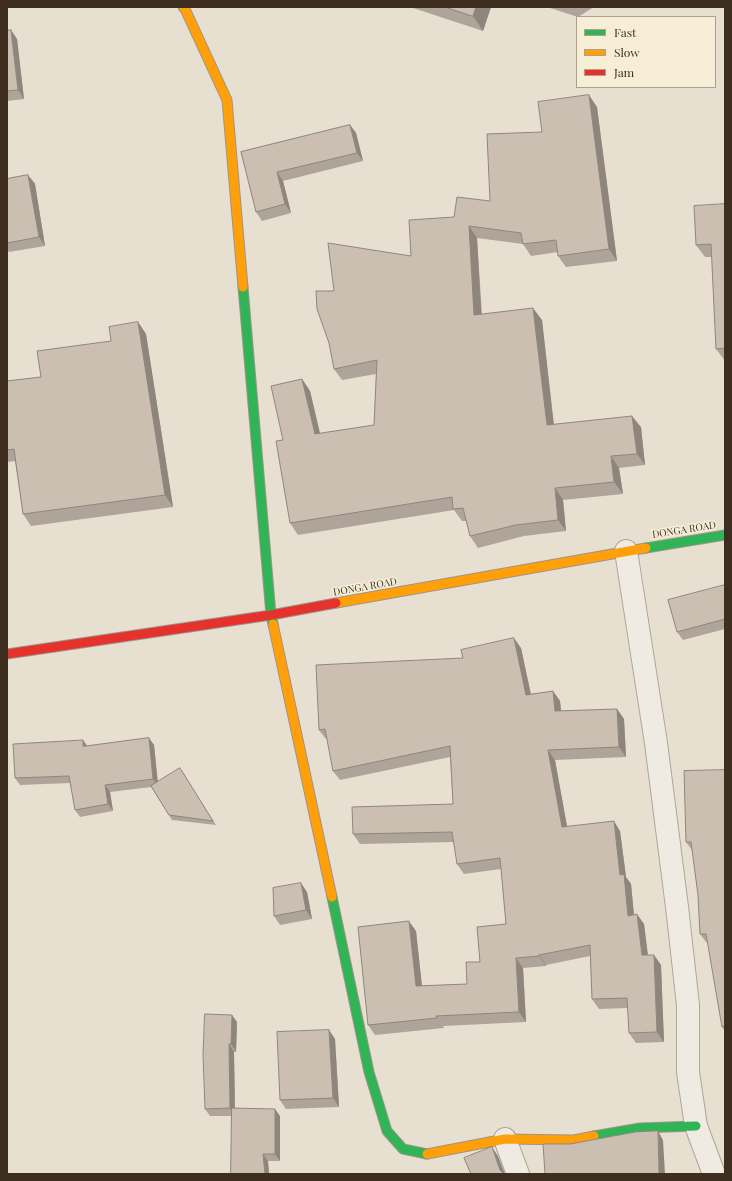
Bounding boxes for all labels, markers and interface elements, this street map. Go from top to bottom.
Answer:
legend [576,16,716,88]
text: Fast [614,24,636,40]
text: Slow [614,44,640,60]
text: Jam [614,64,634,80]
street label: DONGA ROAD [651,519,717,541]
street label: DONGA ROAD [332,575,398,599]

